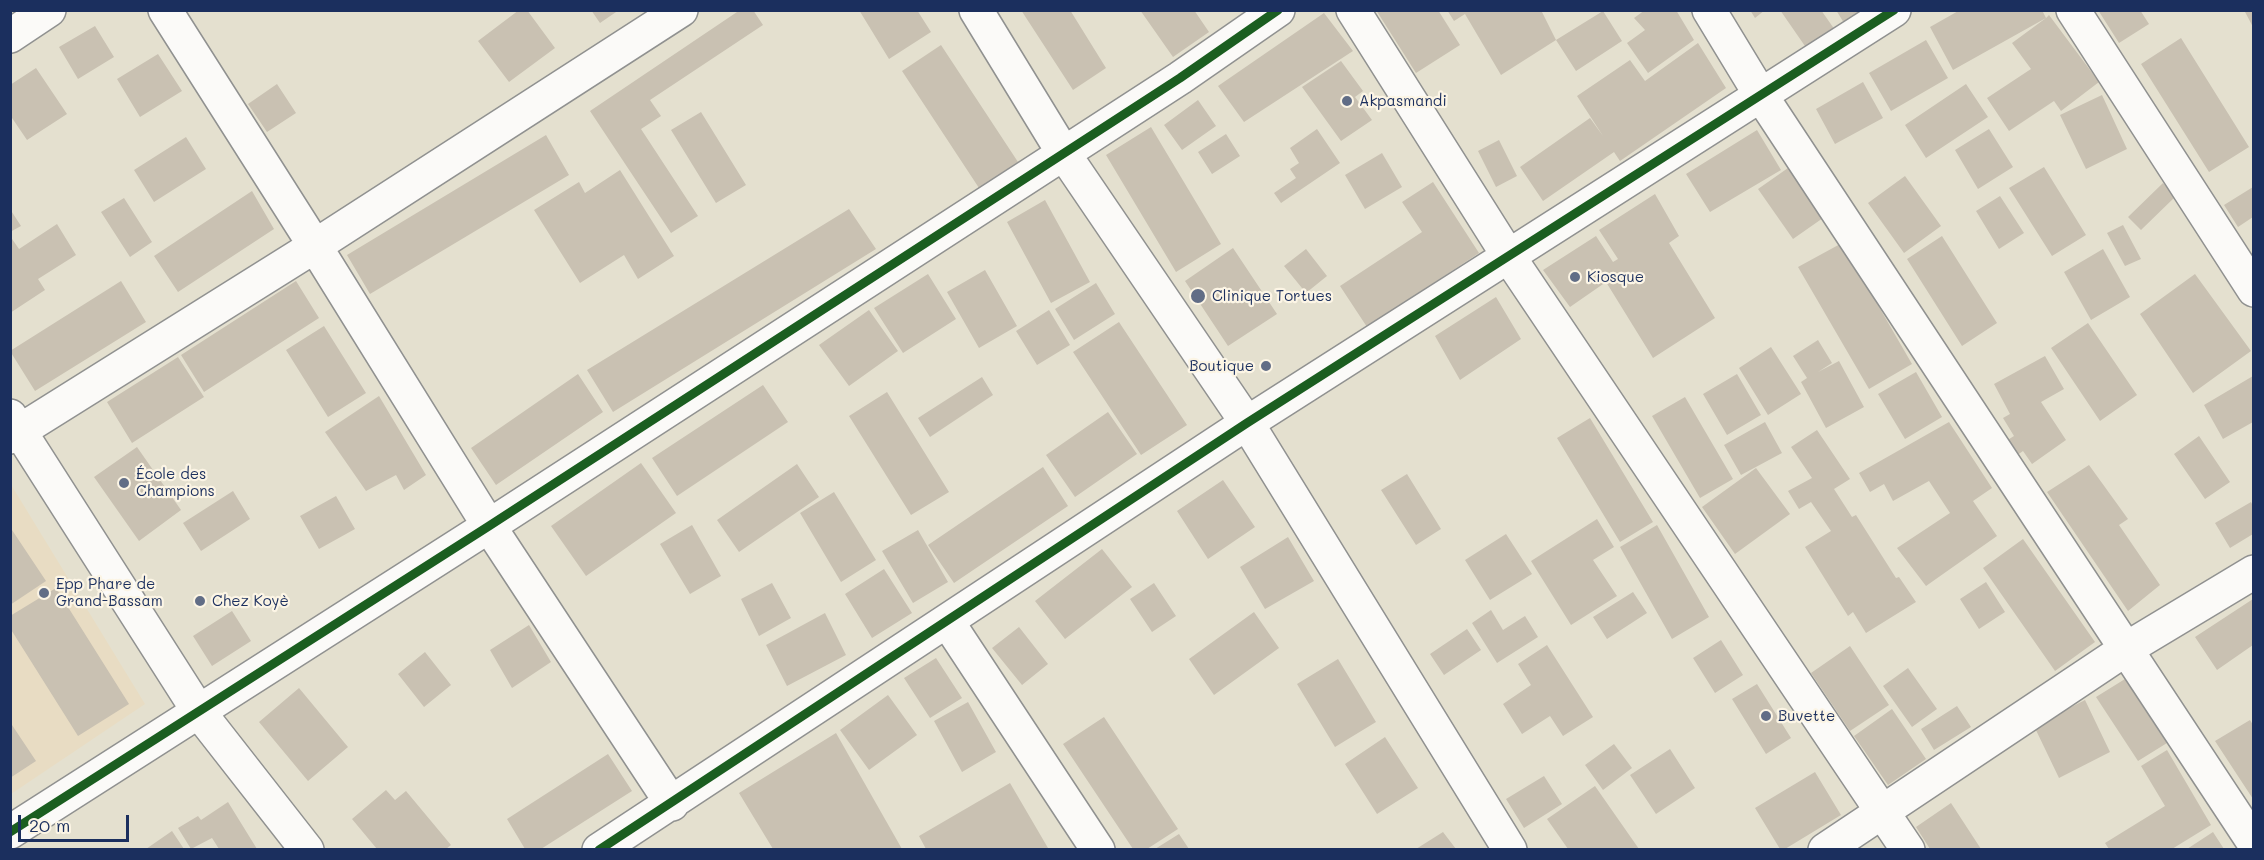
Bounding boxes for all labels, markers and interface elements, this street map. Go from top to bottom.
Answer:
place label: Akpasmandi [1359,92,1447,110]
marker: Akpasmandi [1340,94,1354,108]
place label: Kiosque [1587,268,1644,286]
marker: Kiosque [1568,270,1582,284]
marker: Clinique Tortues [1189,287,1207,305]
place label: Clinique Tortues [1212,287,1332,305]
place label: Boutique [1189,357,1254,375]
marker: Boutique [1259,359,1273,373]
place label: École des Champions [136,465,215,500]
marker: École des Champions [117,476,131,490]
place label: Epp Phare de Grand-Bassam [56,575,163,610]
marker: Epp Phare de Grand-Bassam [37,586,51,600]
place label: Chez Koyè [212,592,289,610]
marker: Chez Koyè [193,594,207,608]
place label: Buvette [1778,707,1835,725]
marker: Buvette [1759,709,1773,723]
scale bar [21,803,132,841]
text: 20 m [29,813,70,837]

